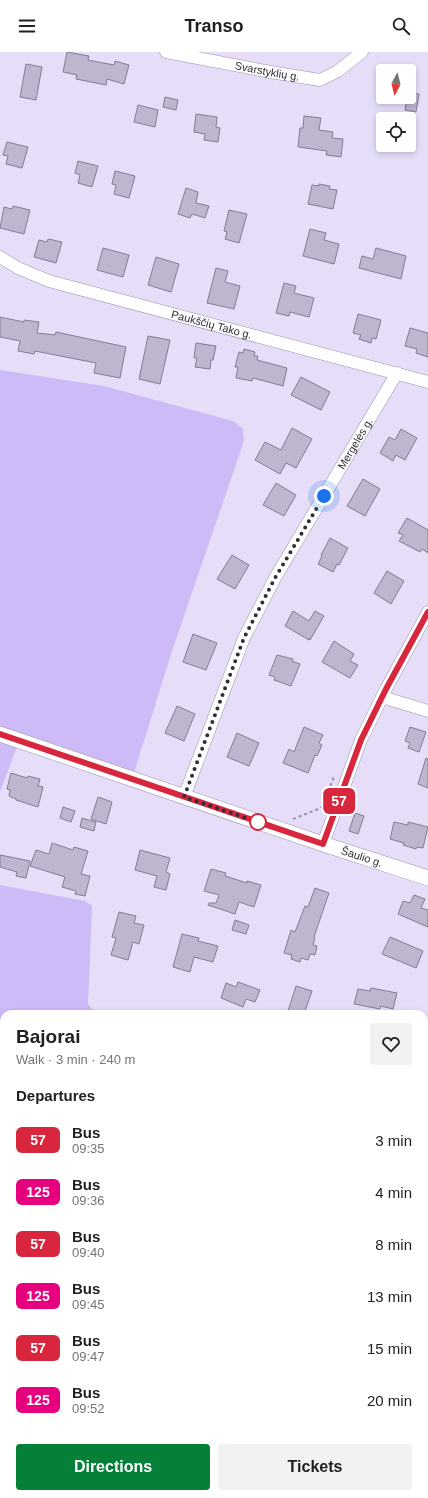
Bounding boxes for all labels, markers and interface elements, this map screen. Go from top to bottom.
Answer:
icon: menu [16,15,38,37]
icon: search [390,15,412,37]
text: Transo [184,16,244,36]
street label: Svarstyklių g. [234,59,300,83]
north arrow [376,64,416,104]
map controls [376,64,416,152]
button: locate [376,112,416,152]
street label: Paukščių Tako g. [170,308,253,341]
street label: Mergelės g. [335,416,375,471]
your location [314,486,334,506]
line badge: 57 [321,788,357,814]
text: 57 [331,793,347,809]
unlabelled marker [249,813,267,831]
street label: Šaulio g. [340,844,384,869]
button: heart [370,1023,412,1065]
text: Bajorai [16,1026,80,1047]
text: Walk · 3 min · 240 m [16,1052,135,1067]
text: Departures [16,1087,95,1104]
text: Bus [72,1124,100,1141]
text: 57 [30,1132,46,1148]
text: 3 min [375,1132,412,1149]
text: 09:35 [72,1141,105,1156]
text: Bus [72,1176,100,1193]
text: 125 [26,1184,50,1200]
text: 4 min [375,1184,412,1201]
text: 09:36 [72,1193,105,1208]
text: Bus [72,1228,100,1245]
text: 57 [30,1236,46,1252]
text: 8 min [375,1236,412,1253]
text: 09:40 [72,1245,105,1260]
text: Bus [72,1280,100,1297]
text: 125 [26,1288,50,1304]
text: 13 min [367,1288,412,1305]
text: 09:45 [72,1297,105,1312]
text: Bus [72,1332,100,1349]
text: 57 [30,1340,46,1356]
text: 15 min [367,1340,412,1357]
text: 09:47 [72,1349,105,1364]
text: Bus [72,1384,100,1401]
text: 125 [26,1392,50,1408]
text: 20 min [367,1392,412,1409]
text: 09:52 [72,1401,105,1416]
button: Directions [16,1444,210,1490]
button: Tickets [218,1444,412,1490]

